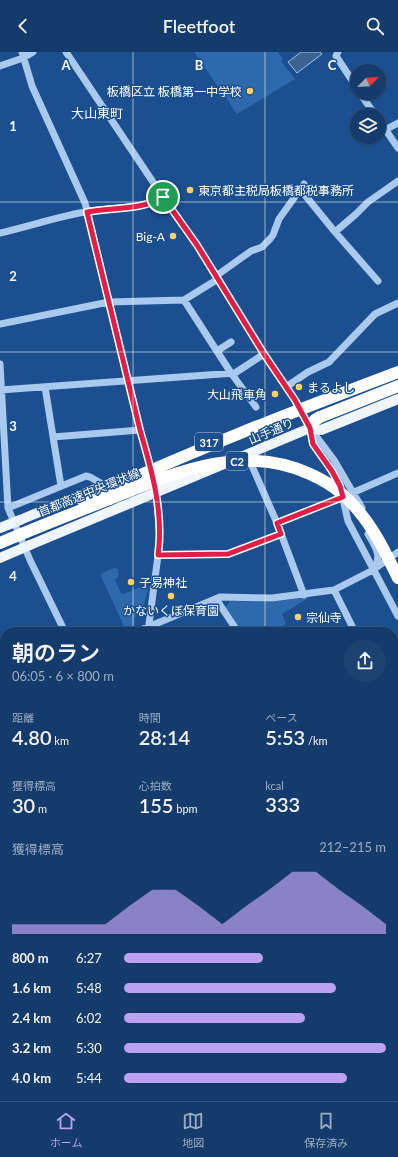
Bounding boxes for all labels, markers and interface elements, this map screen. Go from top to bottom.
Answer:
icon: back [12,15,34,37]
text: Fleetfoot [163,15,235,37]
icon: search [364,15,386,37]
text: A [60,57,71,73]
text: B [195,57,204,73]
text: C [328,57,337,73]
north arrow [350,64,386,100]
map controls [350,64,386,144]
place label: 板橋区立 板橋第一中学校 [107,84,242,99]
marker: 板橋区立 板橋第一中学校 [245,86,255,96]
district label: 大山東町 [71,105,123,121]
button: layers [350,108,386,144]
text: 1 [9,118,17,134]
pin [146,180,180,214]
place label: 東京都主税局板橋都税事務所 [198,183,354,198]
marker: 東京都主税局板橋都税事務所 [185,185,195,195]
icon: arrive [152,186,174,208]
place label: Big-A [136,229,166,244]
marker: Big-A [168,231,178,241]
text: 2 [9,268,17,284]
place label: まるよし [307,380,355,395]
marker: まるよし [294,382,304,392]
place label: 大山飛車角 [207,387,267,402]
marker: 大山飛車角 [270,389,280,399]
street label: 山手通り [246,415,296,447]
text: 3 [9,418,17,434]
road number: 317 [195,433,223,451]
road number: C2 [226,452,248,470]
street label: 首都高速中央環状線 [36,465,142,519]
text: 4 [9,568,17,584]
place label: 子易神社 [139,575,187,590]
marker: 子易神社 [126,577,136,587]
marker: かないくぼ保育園 [166,591,176,601]
place label: かないくぼ保育園 [123,603,219,618]
place label: 宗仙寺 [306,610,342,625]
marker: 宗仙寺 [293,612,303,622]
text: 朝のラン [12,639,100,666]
button: share [344,640,386,682]
text: 06:05 · 6 × 800 m [12,668,114,684]
text: 距離 [12,711,34,724]
text: 時間 [139,711,161,724]
text: ペース [265,711,298,724]
text: 4.80 [12,725,52,749]
text: 28:14 [139,725,190,749]
text: 5:53 [265,725,305,749]
text: km [52,734,69,747]
text: /km [305,734,328,747]
text: 獲得標高 [12,779,56,792]
text: 心拍数 [139,779,172,792]
text: kcal [265,779,284,792]
text: 333 [265,792,300,816]
text: 30 [12,793,35,817]
text: 155 [139,793,173,817]
text: m [35,802,47,815]
text: bpm [173,802,198,815]
text: 212–215 m [319,839,386,855]
text: 獲得標高 [12,841,64,857]
text: 800 m [12,950,49,966]
text: 6:27 [76,950,102,966]
text: 1.6 km [12,980,51,996]
text: 5:48 [76,980,102,996]
text: 2.4 km [12,1010,51,1026]
text: 6:02 [76,1010,102,1026]
text: 3.2 km [12,1040,51,1056]
text: 5:30 [76,1040,102,1056]
text: 4.0 km [12,1070,51,1086]
text: 5:44 [76,1070,102,1086]
tab: ホーム [50,1110,83,1150]
tab: 地図 [182,1110,204,1150]
tab: 保存済み [304,1110,348,1150]

